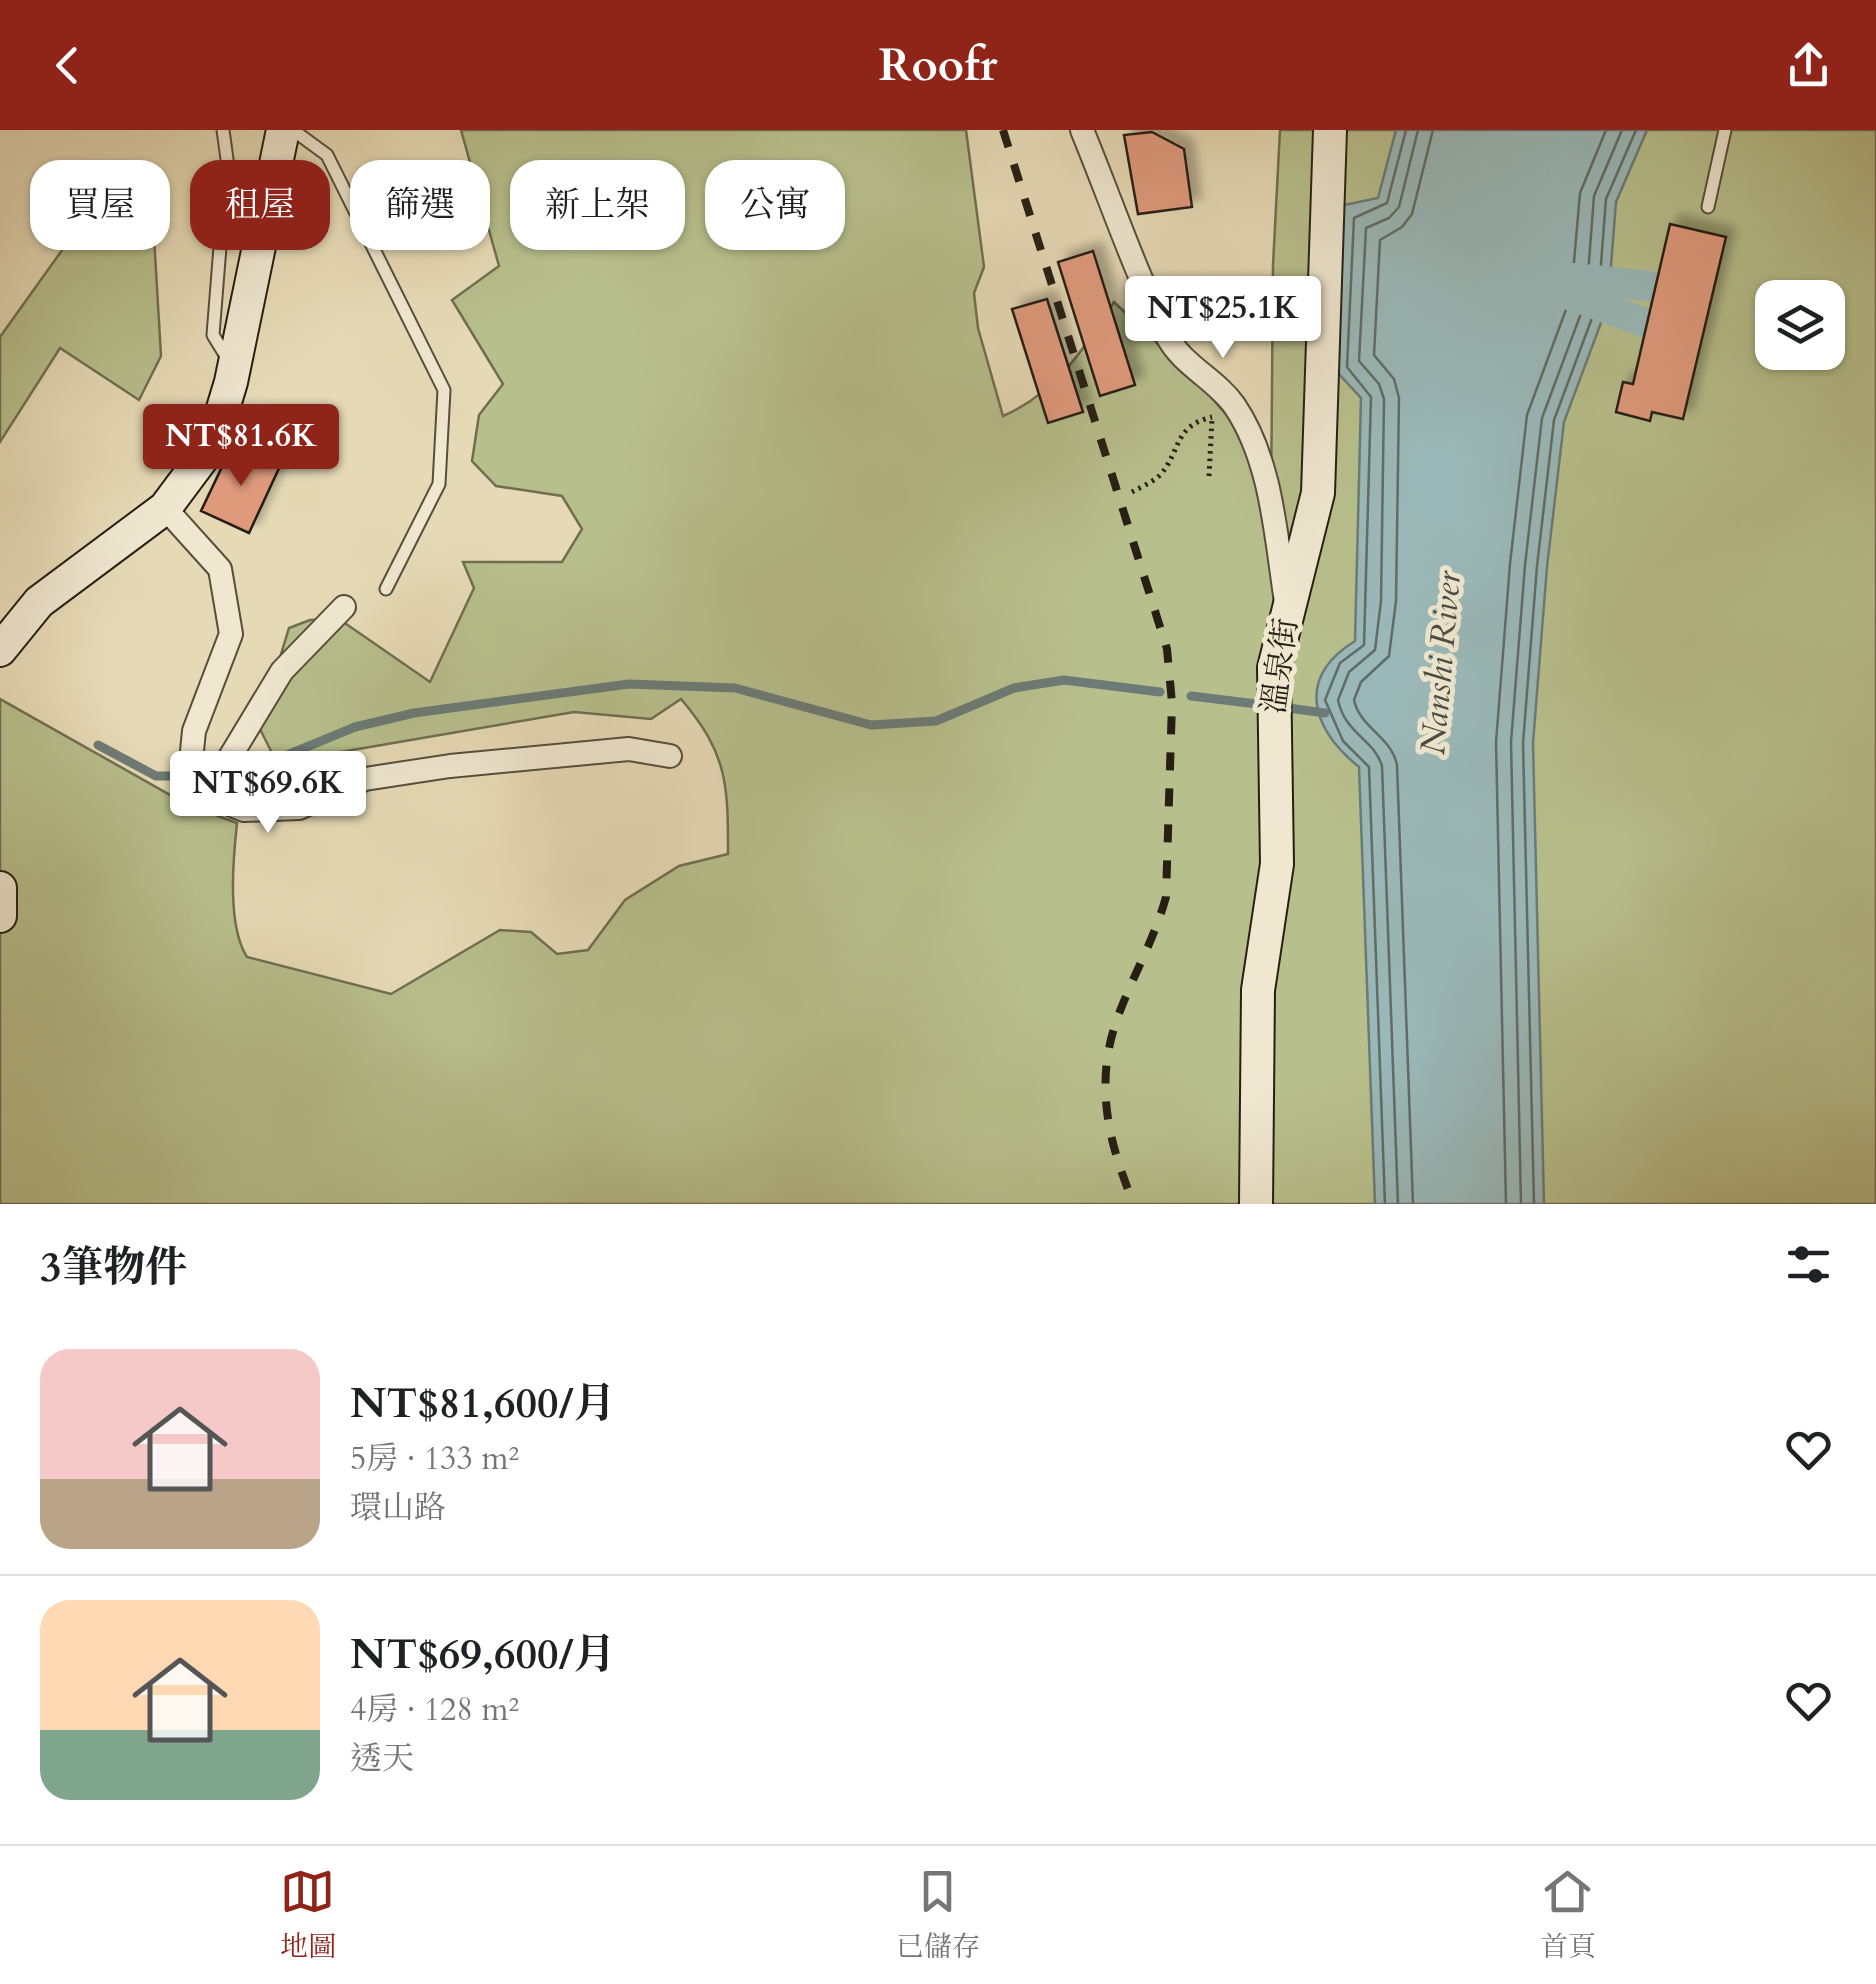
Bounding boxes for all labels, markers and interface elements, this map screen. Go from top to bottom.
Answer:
text: Roofr [878,35,998,96]
icon: back [40,38,95,93]
icon: share [1781,38,1836,93]
chip: 買屋 [30,160,170,250]
chip: 租屋 [190,160,330,250]
chip: 篩選 [350,160,490,250]
chip: 新上架 [510,160,685,250]
chip: 公寓 [705,160,845,250]
pin: NT$25.1K [1120,276,1326,361]
map controls [1755,280,1845,370]
button: layers [1755,280,1845,370]
text: NT$25.1K [1147,286,1299,330]
pin: NT$81.6K [138,404,344,489]
text: NT$81.6K [165,414,317,458]
water label: Nanshi River [1409,568,1473,757]
street label: 溫泉街 [1252,615,1308,717]
pin: NT$69.6K [165,751,371,836]
text: NT$69.6K [192,761,344,805]
icon: filters [1781,1237,1836,1292]
text: 3筆物件 [40,1239,188,1296]
text: NT$81,600/月 [350,1375,615,1432]
icon: home [120,1389,240,1509]
icon: heart [1781,1422,1836,1477]
text: 5房 · 133 m² [350,1437,519,1481]
text: 環山路 [350,1486,446,1530]
text: NT$69,600/月 [350,1626,615,1683]
icon: home [120,1640,240,1760]
icon: heart [1781,1673,1836,1728]
text: 4房 · 128 m² [350,1688,519,1732]
text: 透天 [350,1737,414,1781]
tab: 地圖 [280,1864,336,1966]
tab: 已儲存 [896,1864,980,1966]
tab: 首頁 [1540,1864,1596,1966]

